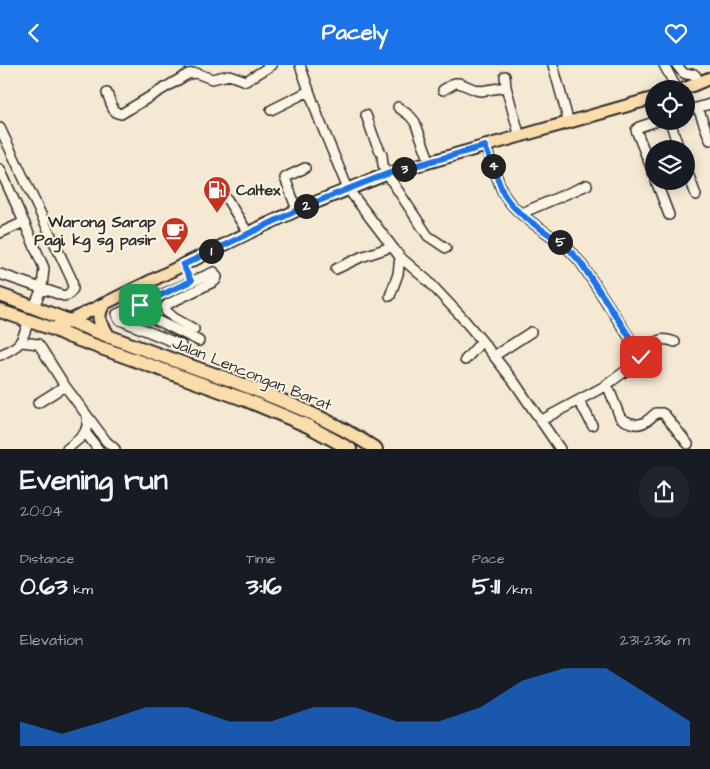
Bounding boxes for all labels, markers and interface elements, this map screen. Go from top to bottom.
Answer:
text: Pacely [322,17,388,48]
icon: back [20,19,48,47]
icon: heart [662,19,690,47]
map controls [645,80,695,190]
button: locate [645,80,695,130]
button: layers [645,140,695,190]
pin: 4 [480,153,506,179]
text: 4 [489,156,498,176]
pin: 3 [392,157,416,181]
text: 3 [401,159,408,179]
fuel station icon: Caltex [202,175,232,214]
place label: Caltex [236,179,281,201]
pin: 2 [294,193,318,219]
text: 2 [302,196,311,216]
place label: Warong Sarap Pagi, kg sg pasir [34,211,156,253]
cafe icon: Warong Sarap Pagi, kg sg pasir [160,216,190,255]
pin: 5 [548,229,572,255]
text: 5 [556,232,565,252]
pin: 1 [198,239,224,263]
text: 1 [211,241,212,261]
pin [119,284,161,326]
icon: arrive [126,291,154,319]
street label: Jalan Lencongan Barat [169,332,336,417]
pin [620,336,662,378]
icon: check [627,343,655,371]
text: Evening run [20,461,168,500]
button: share [638,466,690,518]
text: 20:04 [20,500,63,522]
text: Distance [20,549,74,569]
text: Time [246,549,275,569]
text: Pace [472,549,504,569]
text: 0.63 [20,569,68,604]
text: 3:16 [246,569,282,604]
text: 5:11 [472,569,500,604]
text: km [68,580,93,600]
text: /km [500,580,532,600]
text: Elevation [20,629,83,651]
text: 231–236 m [620,629,690,651]

